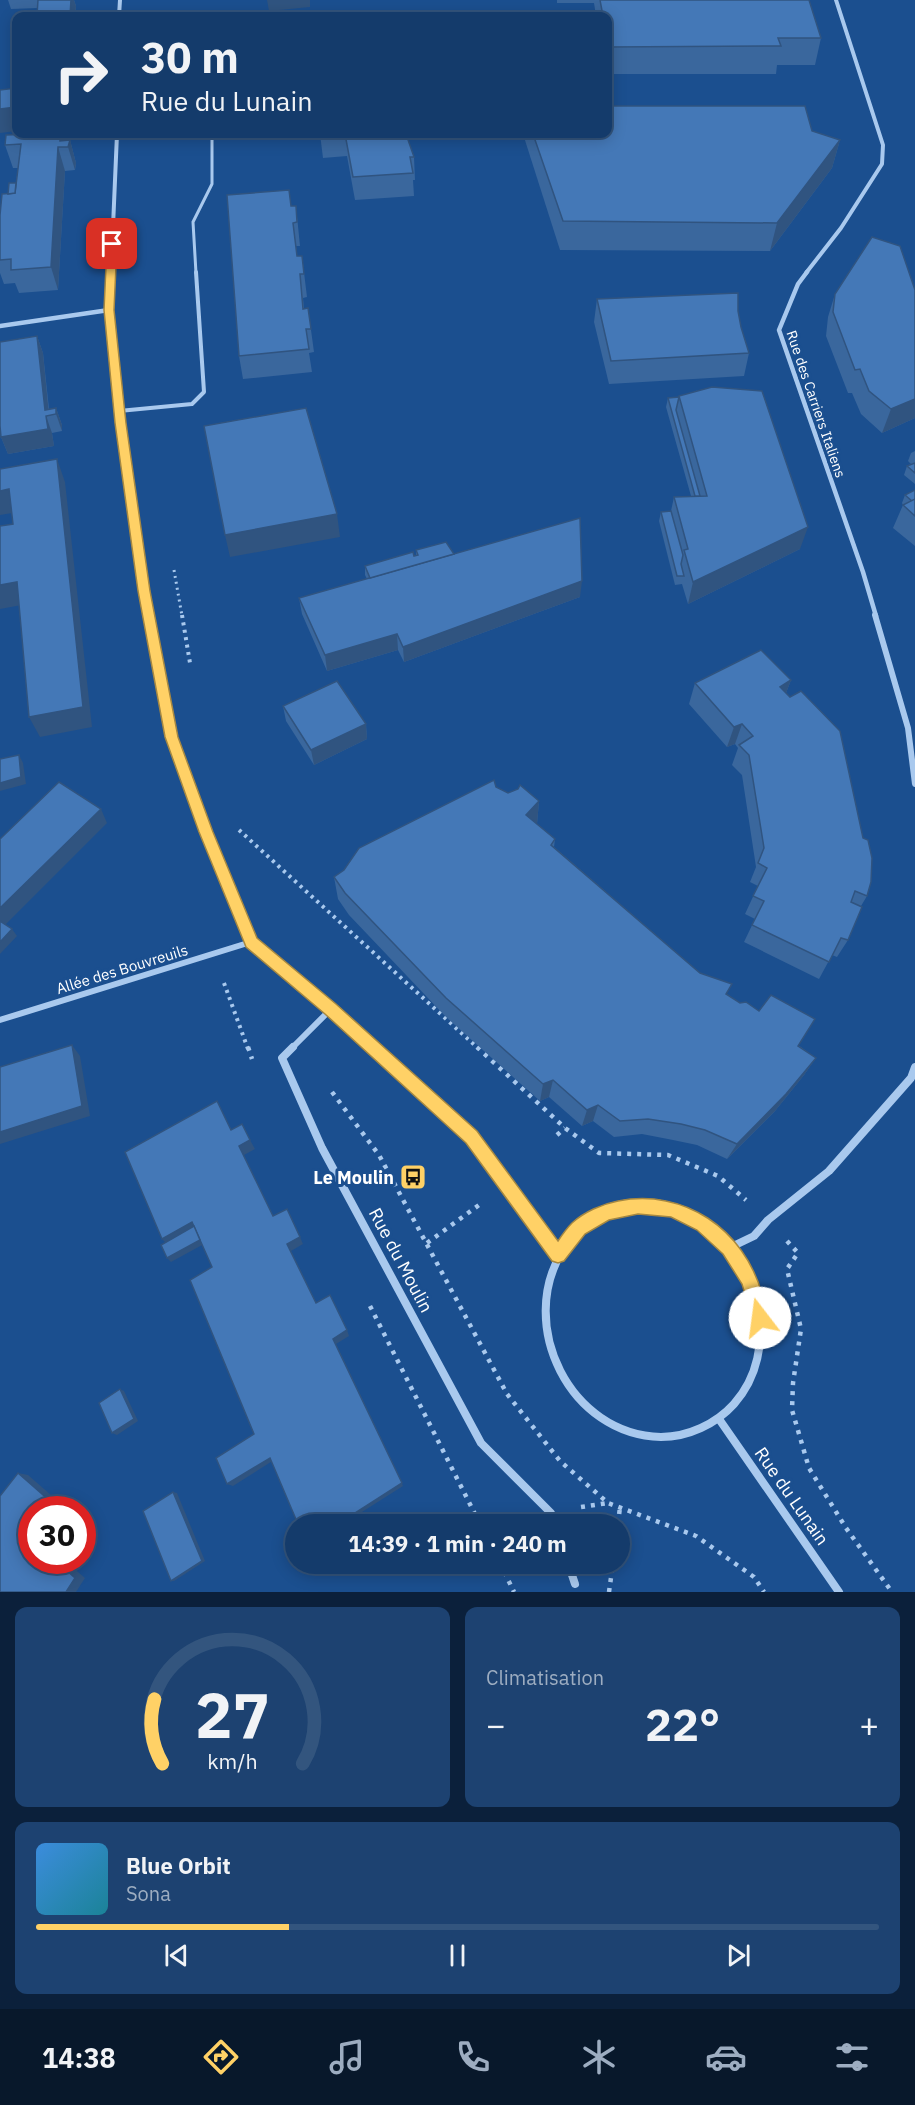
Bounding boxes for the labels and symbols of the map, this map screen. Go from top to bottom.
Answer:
pin [86,218,137,269]
street label: Rue des Carriers Italiens [782,328,850,480]
street label: Allée des Bouvreuils [54,940,190,998]
bus stop icon: Le Moulin [398,1162,428,1192]
place label: Le Moulin [313,1166,394,1189]
street label: Rue du Moulin [364,1204,438,1316]
position arrow [728,1286,792,1350]
street label: Rue du Lunain [750,1443,834,1549]
speed limit sign: 30 [18,1496,96,1574]

